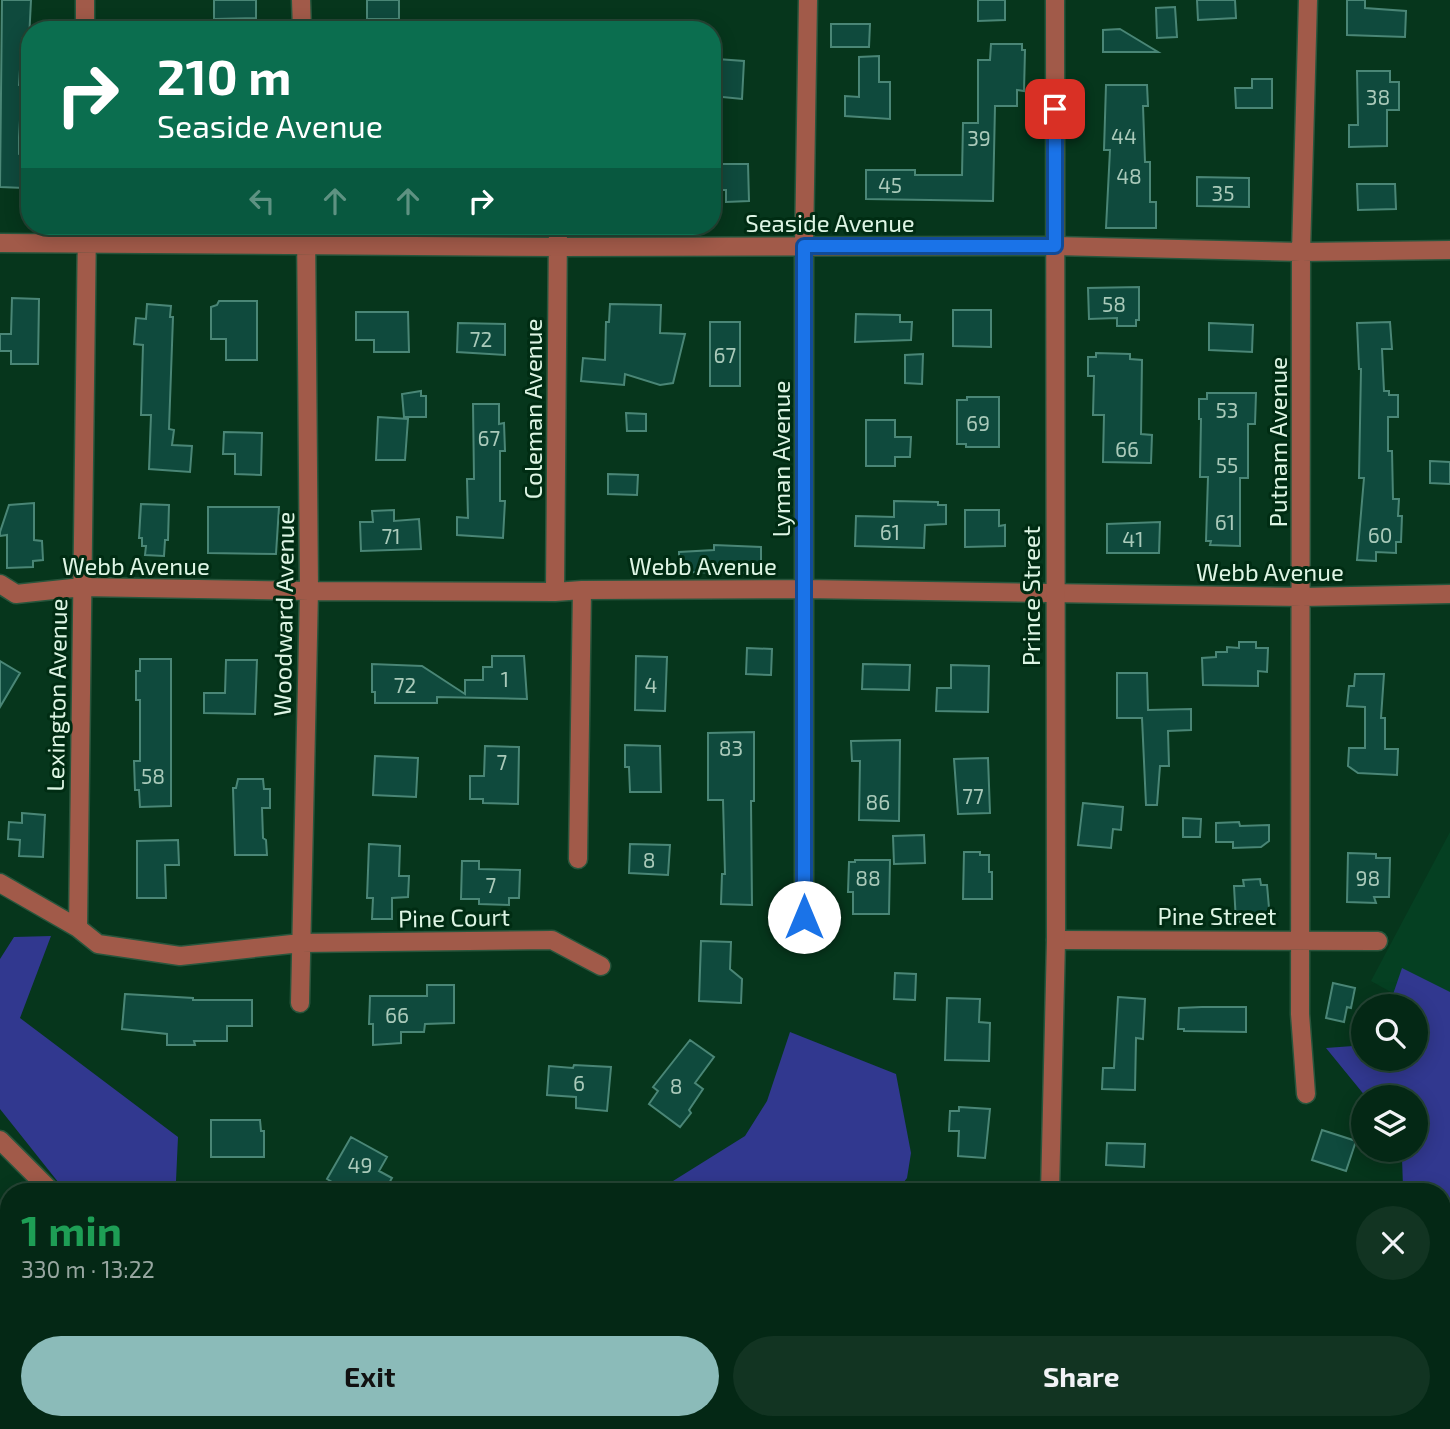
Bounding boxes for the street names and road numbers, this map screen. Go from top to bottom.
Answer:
street label: Seaside Avenue [745,208,915,237]
street label: Coleman Avenue [518,319,547,499]
street label: Putnam Avenue [1263,357,1292,527]
street label: Lyman Avenue [766,381,795,537]
street label: Woodward Avenue [267,511,299,717]
street label: Prince Street [1016,526,1045,666]
street label: Webb Avenue [62,551,210,580]
street label: Webb Avenue [629,551,777,580]
street label: Webb Avenue [1196,557,1344,586]
street label: Lexington Avenue [40,598,72,792]
street label: Pine Street [1158,901,1277,930]
street label: Pine Court [398,902,510,932]

